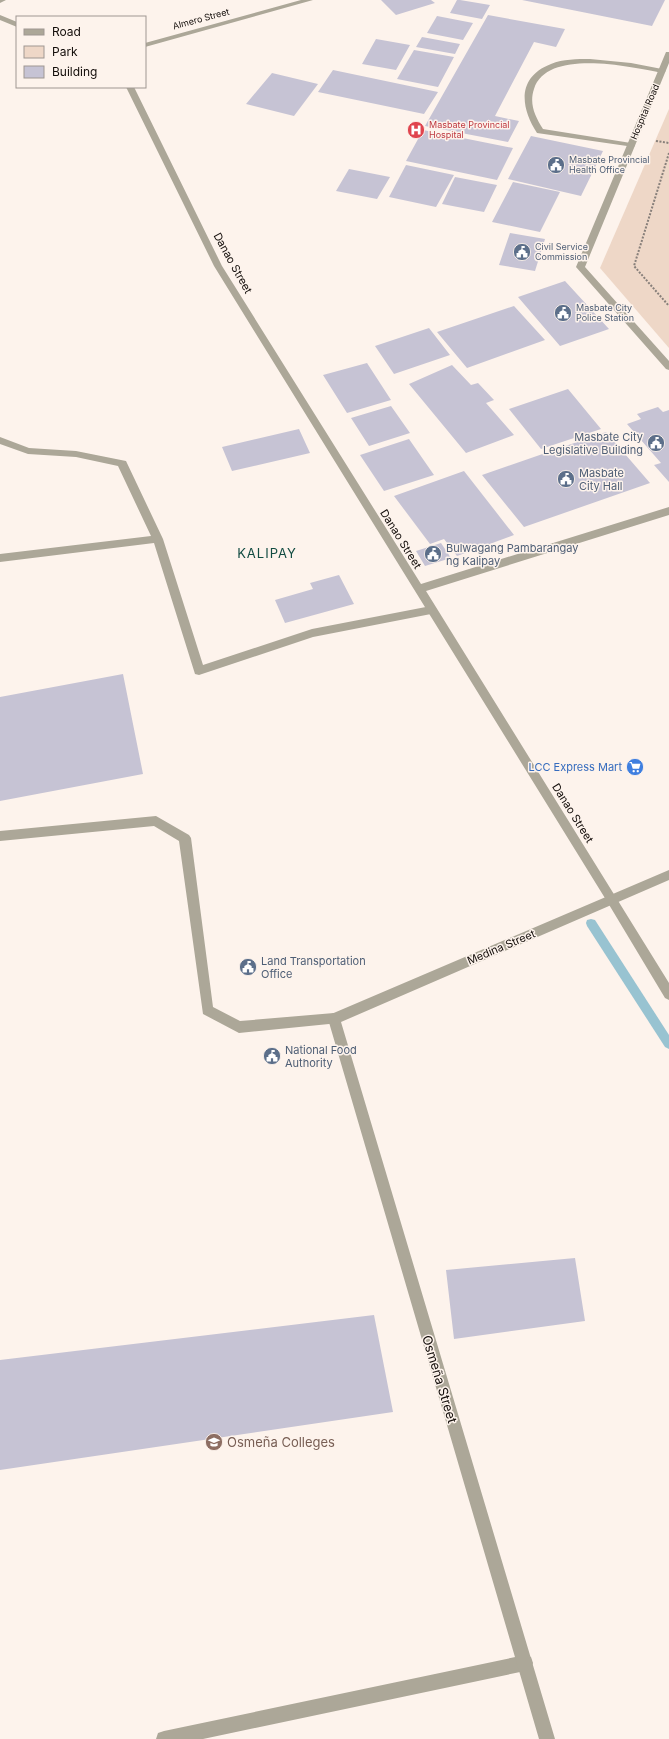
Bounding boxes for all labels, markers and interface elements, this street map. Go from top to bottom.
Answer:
street label: Almero Street [171,6,230,31]
legend [16,16,146,88]
text: Road [52,24,81,39]
text: Park [52,44,78,59]
text: Building [52,64,97,79]
street label: Hospital Road [628,83,661,141]
place label: Masbate Provincial Hospital [429,119,510,140]
hospital icon: Masbate Provincial Hospital [406,120,426,140]
place label: Masbate Provincial Health Office [569,154,650,175]
public building icon: Masbate Provincial Health Office [546,155,566,175]
street label: Danao Street [211,230,256,296]
place label: Civil Service Commission [535,241,588,262]
public building icon: Civil Service Commission [512,242,532,262]
place label: Masbate City Police Station [576,302,634,323]
public building icon: Masbate City Police Station [553,303,573,323]
place label: Masbate City Legislative Building [543,430,643,457]
public building icon: Masbate City Legislative Building [646,433,666,453]
place label: Masbate City Hall [579,466,624,493]
public building icon: Masbate City Hall [556,469,576,489]
street label: Danao Street [377,507,425,572]
place label: Bulwagang Pambarangay ng Kalipay [446,541,578,568]
public building icon: Bulwagang Pambarangay ng Kalipay [423,544,443,564]
district label: KALIPAY [237,545,297,561]
supermarket icon: LCC Express Mart [625,757,645,777]
place label: LCC Express Mart [528,760,622,774]
street label: Danao Street [549,781,597,846]
street label: Medina Street [465,926,537,968]
place label: Land Transportation Office [261,954,366,981]
public building icon: Land Transportation Office [238,957,258,977]
place label: National Food Authority [285,1043,357,1070]
public building icon: National Food Authority [262,1046,282,1066]
street label: Osmeña Street [419,1333,461,1425]
school or university icon: Osmeña Colleges [204,1432,224,1452]
place label: Osmeña Colleges [227,1434,335,1450]

